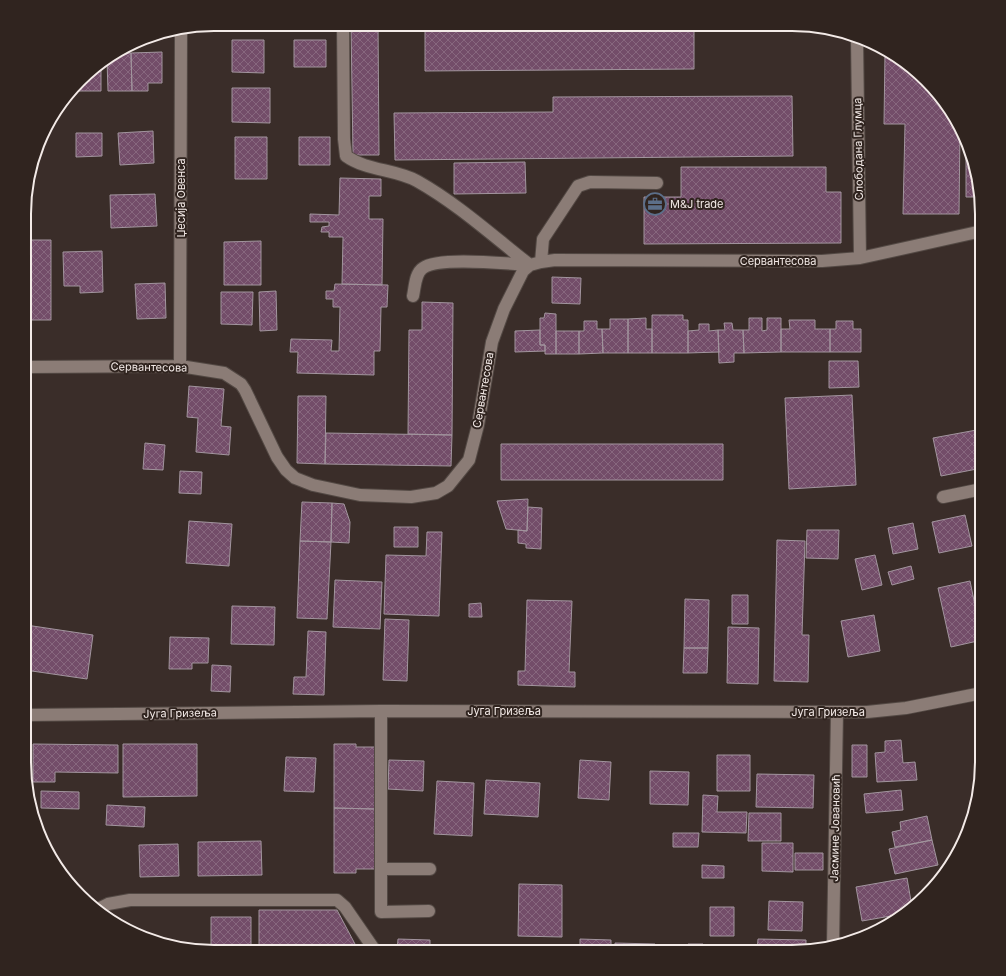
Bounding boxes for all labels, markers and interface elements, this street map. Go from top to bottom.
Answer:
street label: Слободана Глумца [850,97,866,201]
street label: Џесија Овенса [174,158,188,238]
office icon: M&J trade [642,191,668,217]
place label: M&J trade [670,197,723,211]
street label: Сервантесова [740,254,816,268]
street label: Сервантесова [469,351,497,429]
street label: Сервантесова [111,359,187,375]
street label: Југа Гризеља [467,704,541,718]
street label: Југа Гризеља [143,705,217,721]
street label: Југа Гризеља [791,705,865,719]
street label: Јасмине Јовановић [827,774,843,882]

